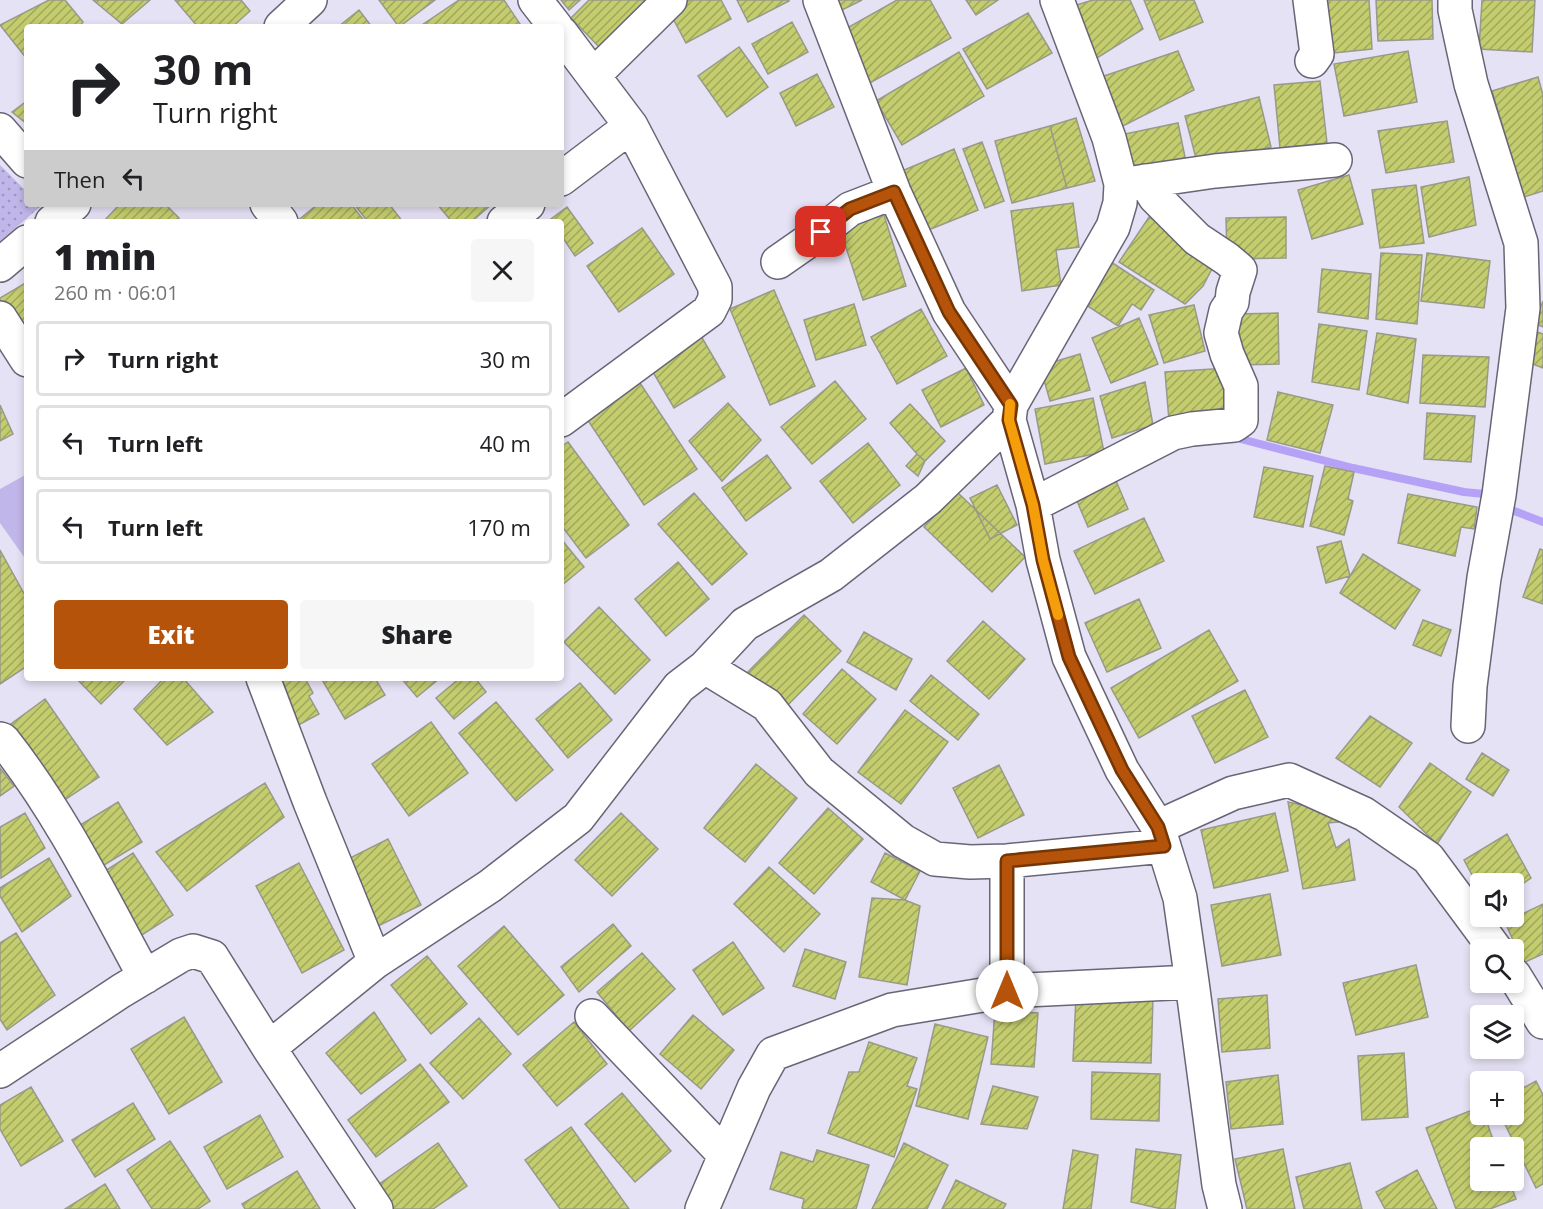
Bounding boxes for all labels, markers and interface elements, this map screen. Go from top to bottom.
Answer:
text: 30 m [153,40,253,97]
icon: right [54,48,132,126]
text: Turn right [153,94,278,131]
icon: left [117,162,150,195]
text: Then [54,164,105,194]
pin [795,206,846,257]
icon: arrive [804,215,837,248]
text: 1 min [54,232,156,281]
button: close [471,239,534,302]
text: 260 m · 06:01 [54,279,179,306]
icon: right [57,342,90,375]
text: Turn right [108,344,219,374]
text: 30 m [480,344,531,374]
icon: left [57,426,90,459]
text: Turn left [108,428,203,458]
text: 40 m [480,428,531,458]
icon: left [57,510,90,543]
text: Turn left [108,512,203,542]
text: 170 m [467,512,531,542]
button: Exit [54,600,288,669]
button: Share [300,600,534,669]
map controls [1470,873,1524,1191]
button: sound [1470,873,1524,927]
button: search [1470,939,1524,993]
position arrow [975,959,1039,1023]
button: layers [1470,1005,1524,1059]
button: + [1470,1071,1524,1125]
button: − [1470,1137,1524,1191]

